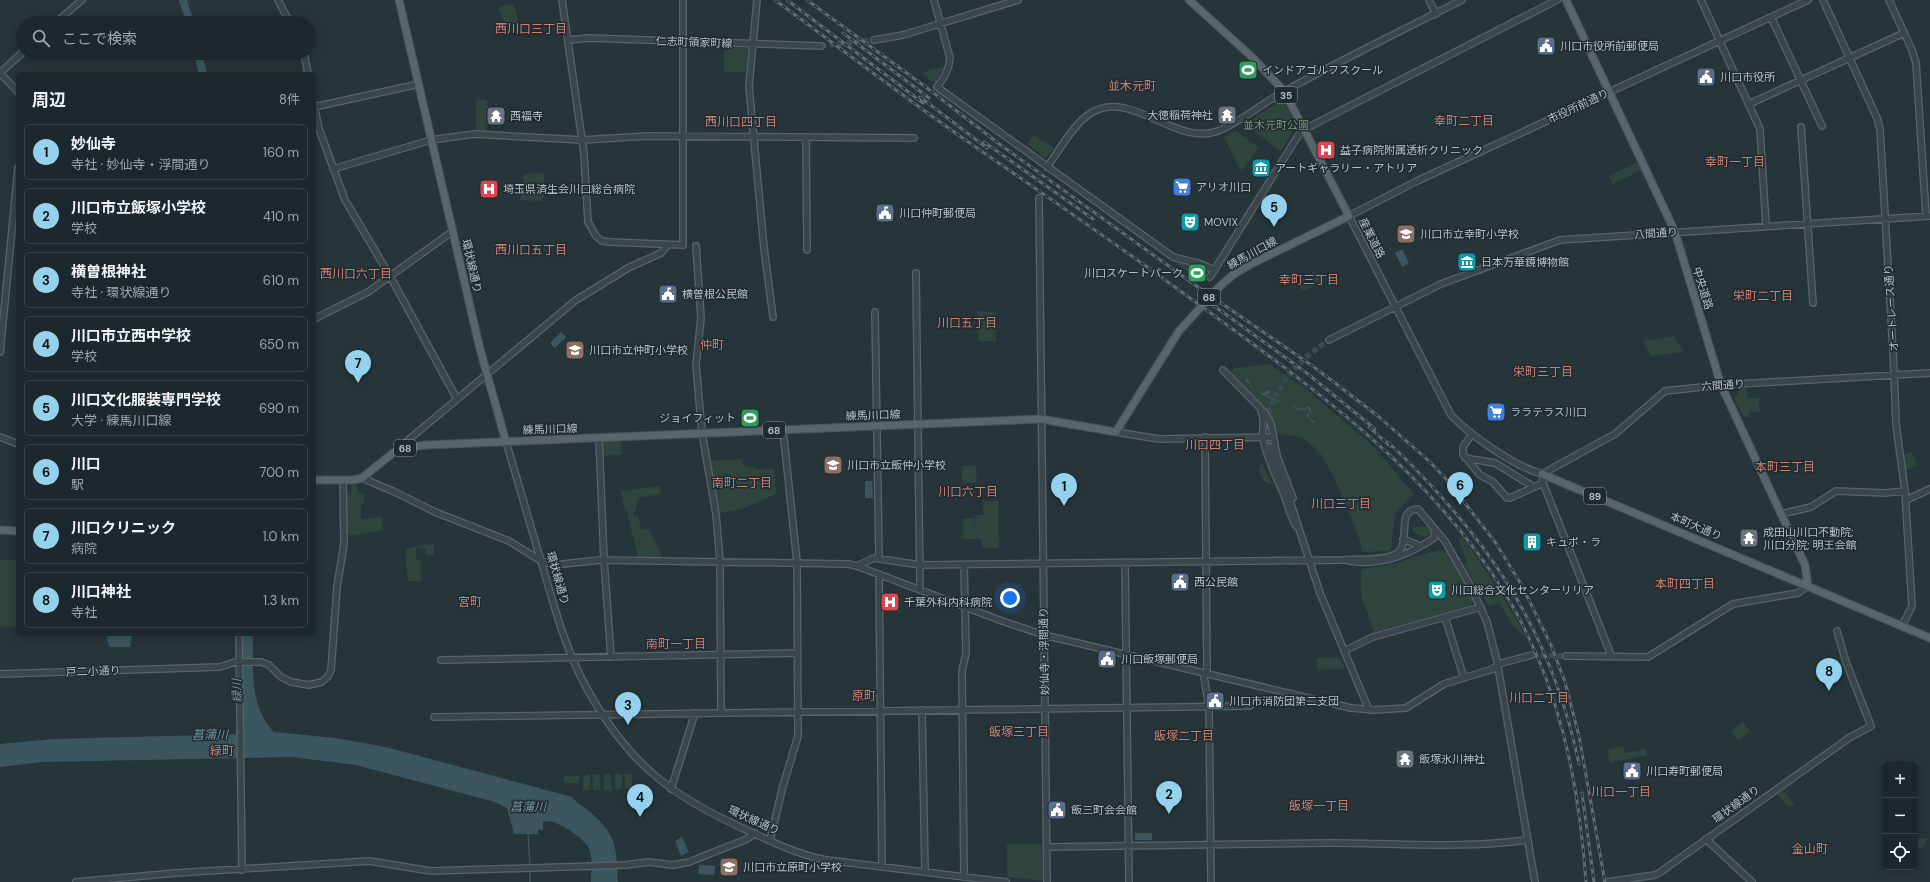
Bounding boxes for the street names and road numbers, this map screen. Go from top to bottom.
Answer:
street label: 仁志町領家町線 [655,34,733,50]
street label: 市役所前通り [1545,86,1611,126]
road number: 35 [1275,87,1297,103]
street label: 産業道路 [1356,215,1388,261]
street label: 八間通り [1634,224,1678,242]
street label: 練馬川口線 [1225,234,1279,272]
street label: 環状線通り [459,238,485,294]
street label: オートレース通り [1881,264,1901,352]
street label: 中央道路 [1690,265,1716,311]
road number: 68 [1198,289,1220,305]
street label: 六間通り [1701,376,1745,394]
street label: 練馬川口線 [845,407,901,423]
street label: 練馬川口線 [522,421,578,437]
road number: 68 [763,422,785,438]
road number: 68 [394,440,416,456]
road number: 89 [1584,488,1606,504]
street label: 本町大通り [1668,509,1724,543]
street label: 環状線通り [544,550,572,606]
street label: 妙仙寺・浮間通り [1036,607,1052,695]
street label: 戸二小通り [65,663,121,679]
street label: 環状線通り [1710,782,1762,826]
street label: 環状線通り [726,802,782,838]

